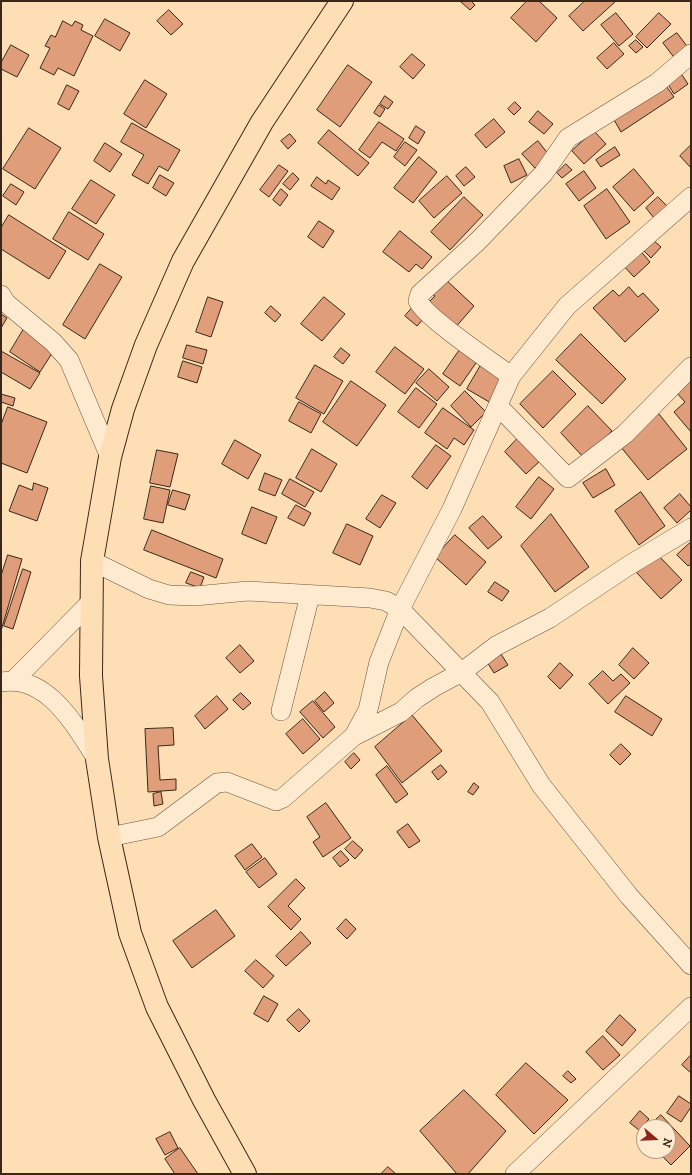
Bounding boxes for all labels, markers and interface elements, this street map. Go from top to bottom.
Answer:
north arrow [636,1119,676,1159]
text: N [658,1136,674,1149]

